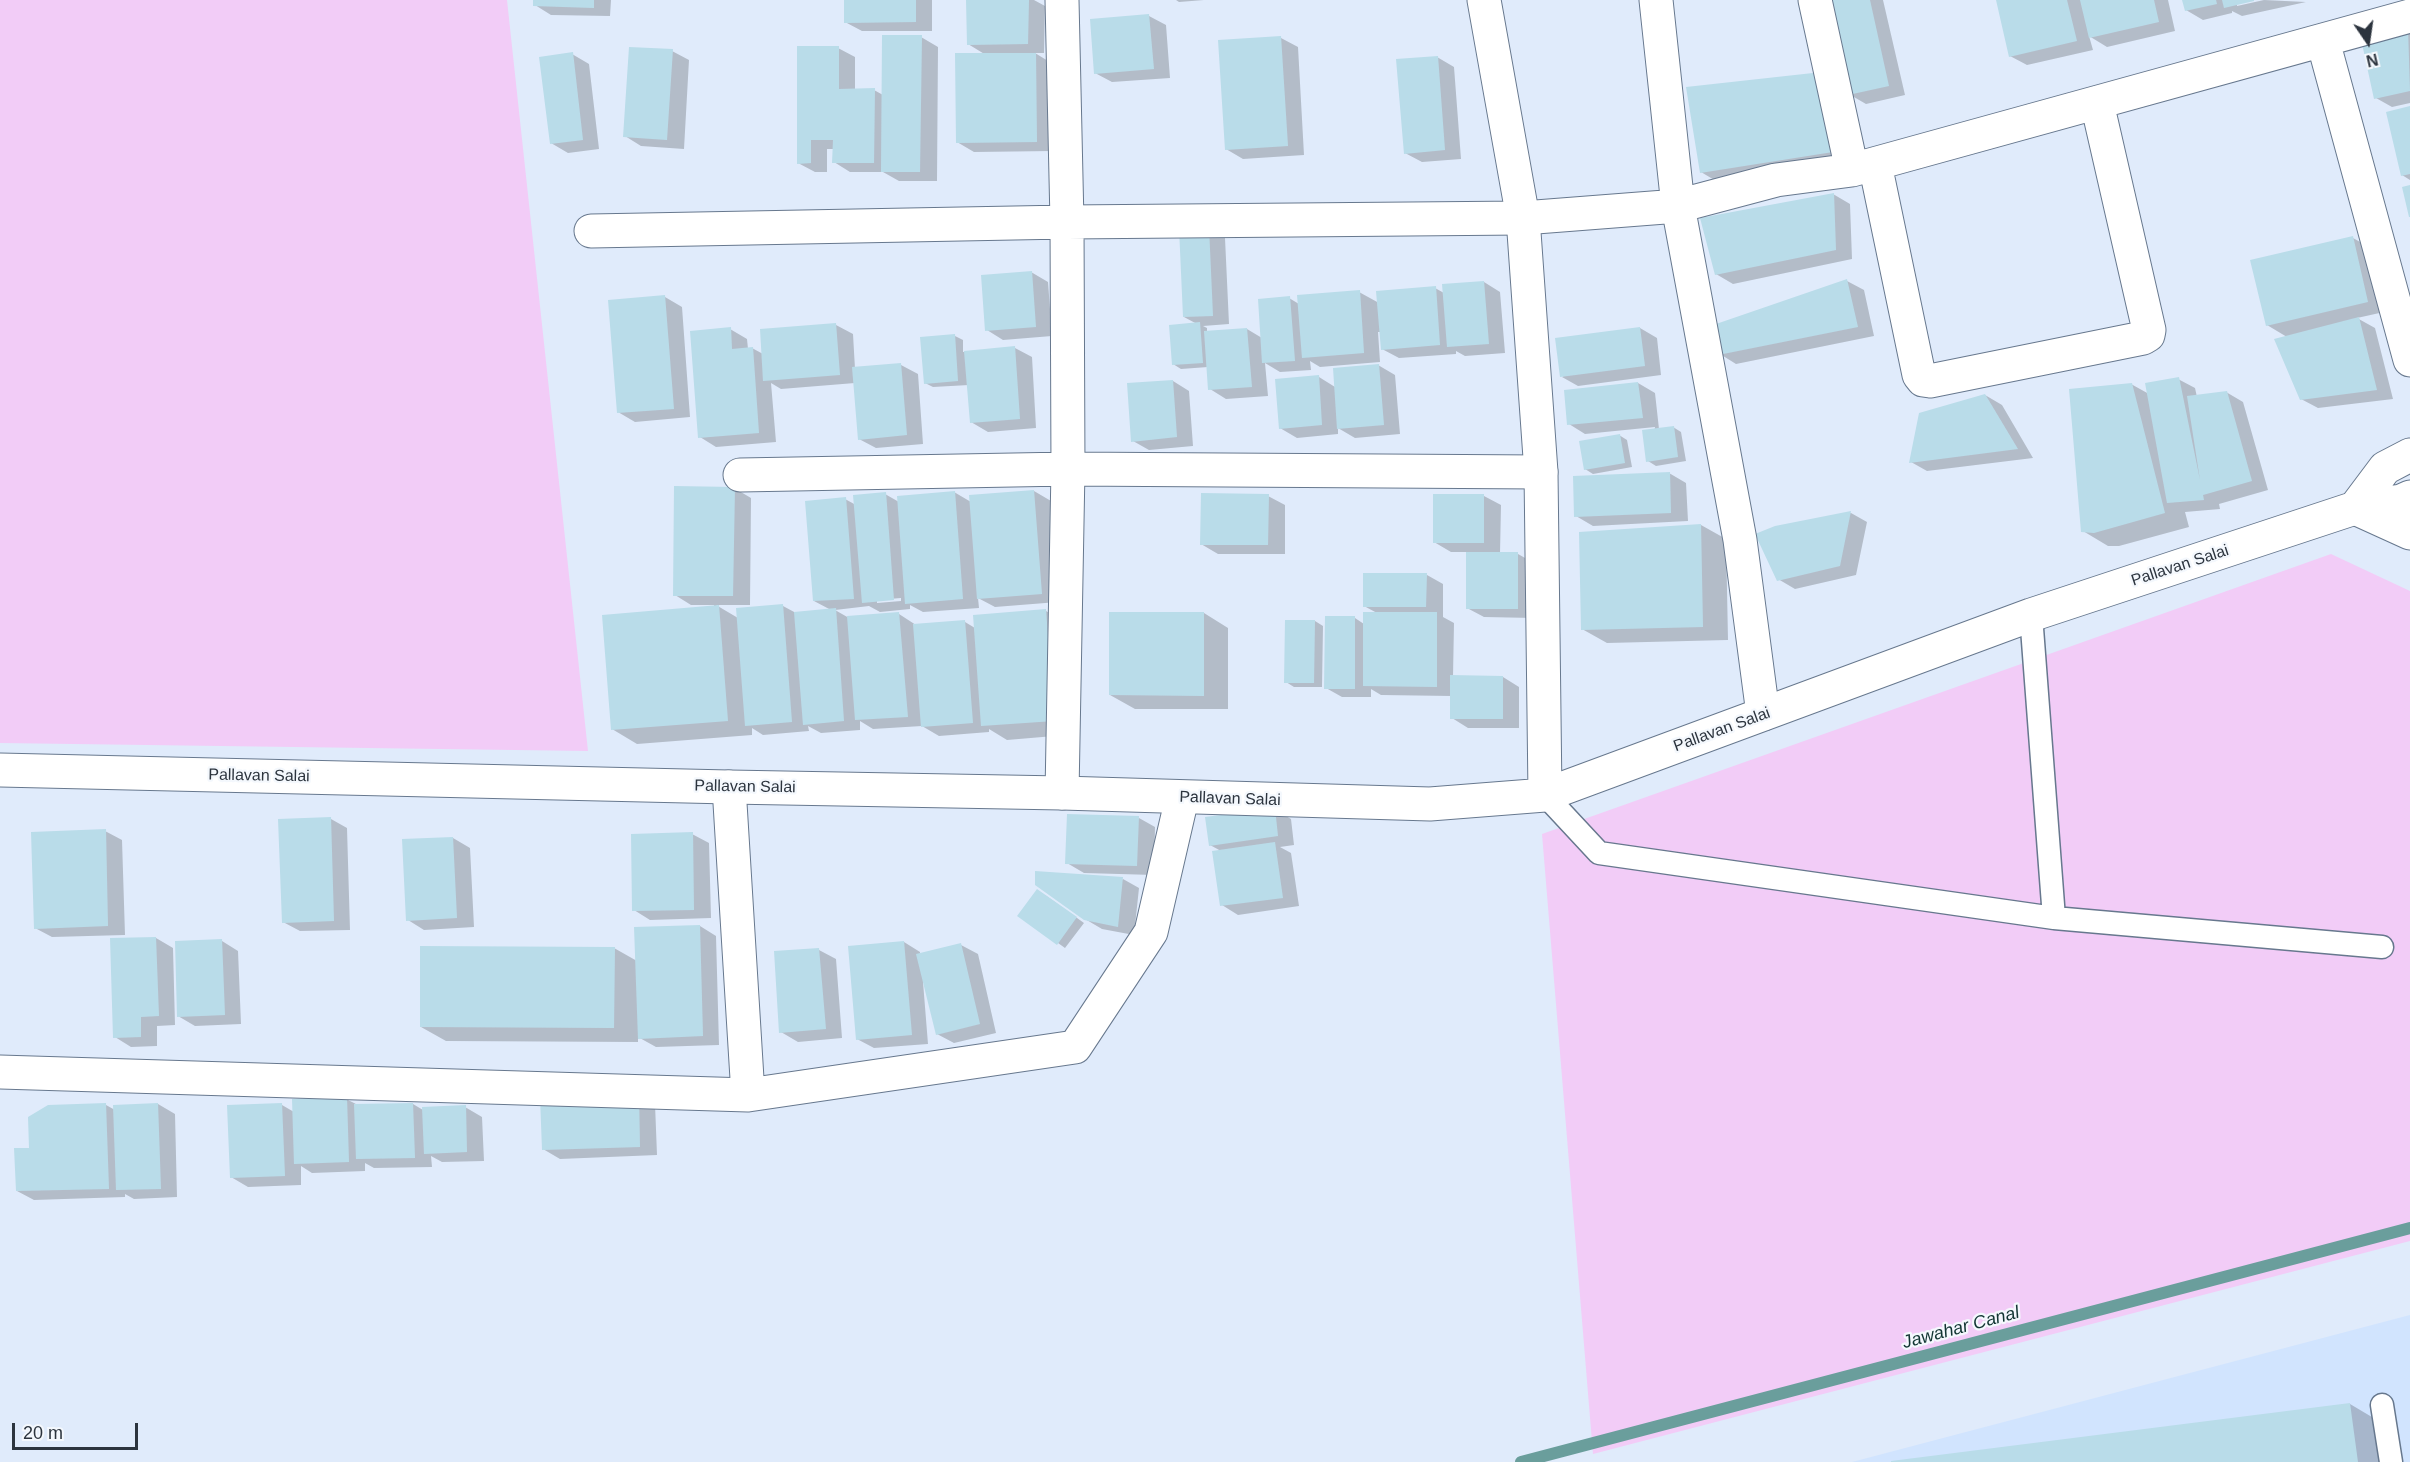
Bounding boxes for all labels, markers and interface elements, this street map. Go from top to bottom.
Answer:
north arrow [2338,12,2398,72]
text: N [2365,50,2380,70]
street label: Pallavan Salai [2129,541,2231,591]
street label: Pallavan Salai [1671,704,1773,756]
street label: Pallavan Salai [208,766,310,786]
street label: Pallavan Salai [694,777,796,797]
street label: Pallavan Salai [1179,788,1281,810]
water label: Jawahar Canal [1900,1302,2022,1354]
scale bar [15,1411,141,1449]
text: 20 m [23,1423,63,1443]

